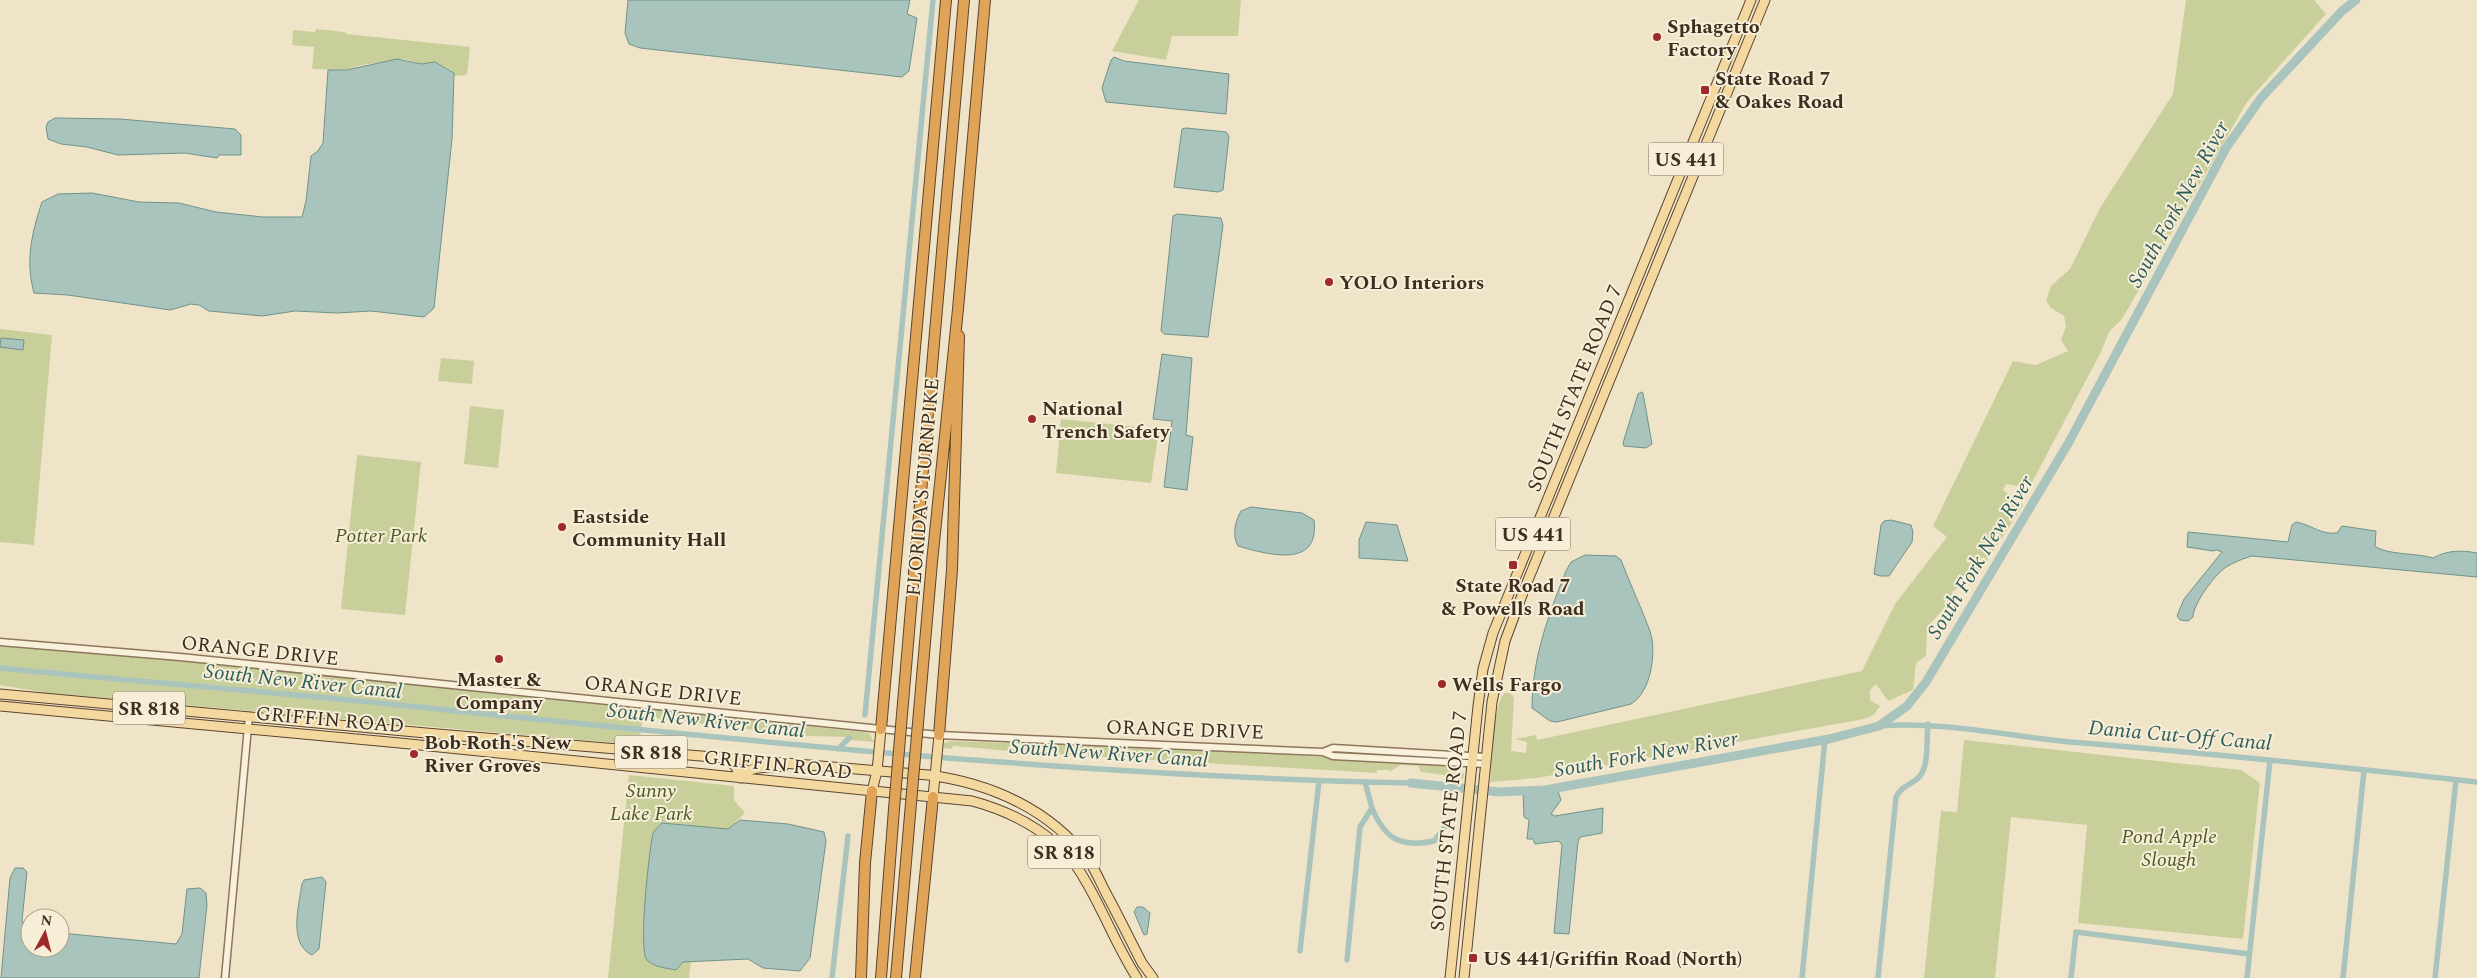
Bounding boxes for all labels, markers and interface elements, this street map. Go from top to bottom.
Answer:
place label: Sphagetto Factory [1667,12,1760,65]
marker: Sphagetto Factory [1651,31,1663,43]
place label: State Road 7 & Oakes Road [1715,64,1844,117]
marker: State Road 7 & Oakes Road [1699,84,1711,96]
water label: South Fork New River [2120,115,2238,294]
road number: US 441 [1648,142,1724,176]
place label: YOLO Interiors [1339,268,1484,298]
marker: YOLO Interiors [1323,276,1335,288]
street label: SOUTH STATE ROAD 7 [1520,280,1630,496]
street label: FLORIDA'S TURNPIKE [898,377,947,598]
place label: National Trench Safety [1042,394,1171,447]
marker: National Trench Safety [1026,413,1038,425]
water label: South Fork New River [1919,469,2043,645]
place label: Eastside Community Hall [572,502,726,555]
road number: US 441 [1496,518,1570,550]
park label: Potter Park [335,521,428,551]
marker: Eastside Community Hall [556,521,568,533]
marker: State Road 7 & Powells Road [1507,559,1519,571]
place label: State Road 7 & Powells Road [1441,571,1585,624]
street label: ORANGE DRIVE [180,628,340,674]
marker: Master & Company [493,653,505,665]
water label: South New River Canal [202,656,404,708]
place label: Master & Company [455,665,544,718]
street label: ORANGE DRIVE [583,668,743,714]
place label: Wells Fargo [1452,670,1562,700]
marker: Wells Fargo [1436,678,1448,690]
road number: SR 818 [113,691,185,724]
water label: South New River Canal [605,695,807,747]
street label: GRIFFIN ROAD [254,699,405,741]
street label: SOUTH STATE ROAD 7 [1423,710,1475,933]
street label: ORANGE DRIVE [1105,712,1264,748]
water label: Dania Cut-Off Canal [2087,712,2274,760]
water label: South Fork New River [1552,723,1741,787]
place label: Bob Roth's New River Groves [424,728,572,781]
water label: South New River Canal [1009,731,1210,777]
road number: SR 818 [615,736,687,769]
street label: GRIFFIN ROAD [702,742,854,788]
marker: Bob Roth's New River Groves [408,748,420,760]
park label: Sunny Lake Park [610,776,693,829]
park label: Pond Apple Slough [2121,822,2217,875]
road number: SR 818 [1028,836,1100,869]
north arrow [20,908,70,958]
text: N [40,909,53,932]
place label: US 441/Griffin Road (North) [1483,944,1742,974]
marker: US 441/Griffin Road (North) [1467,952,1479,964]

